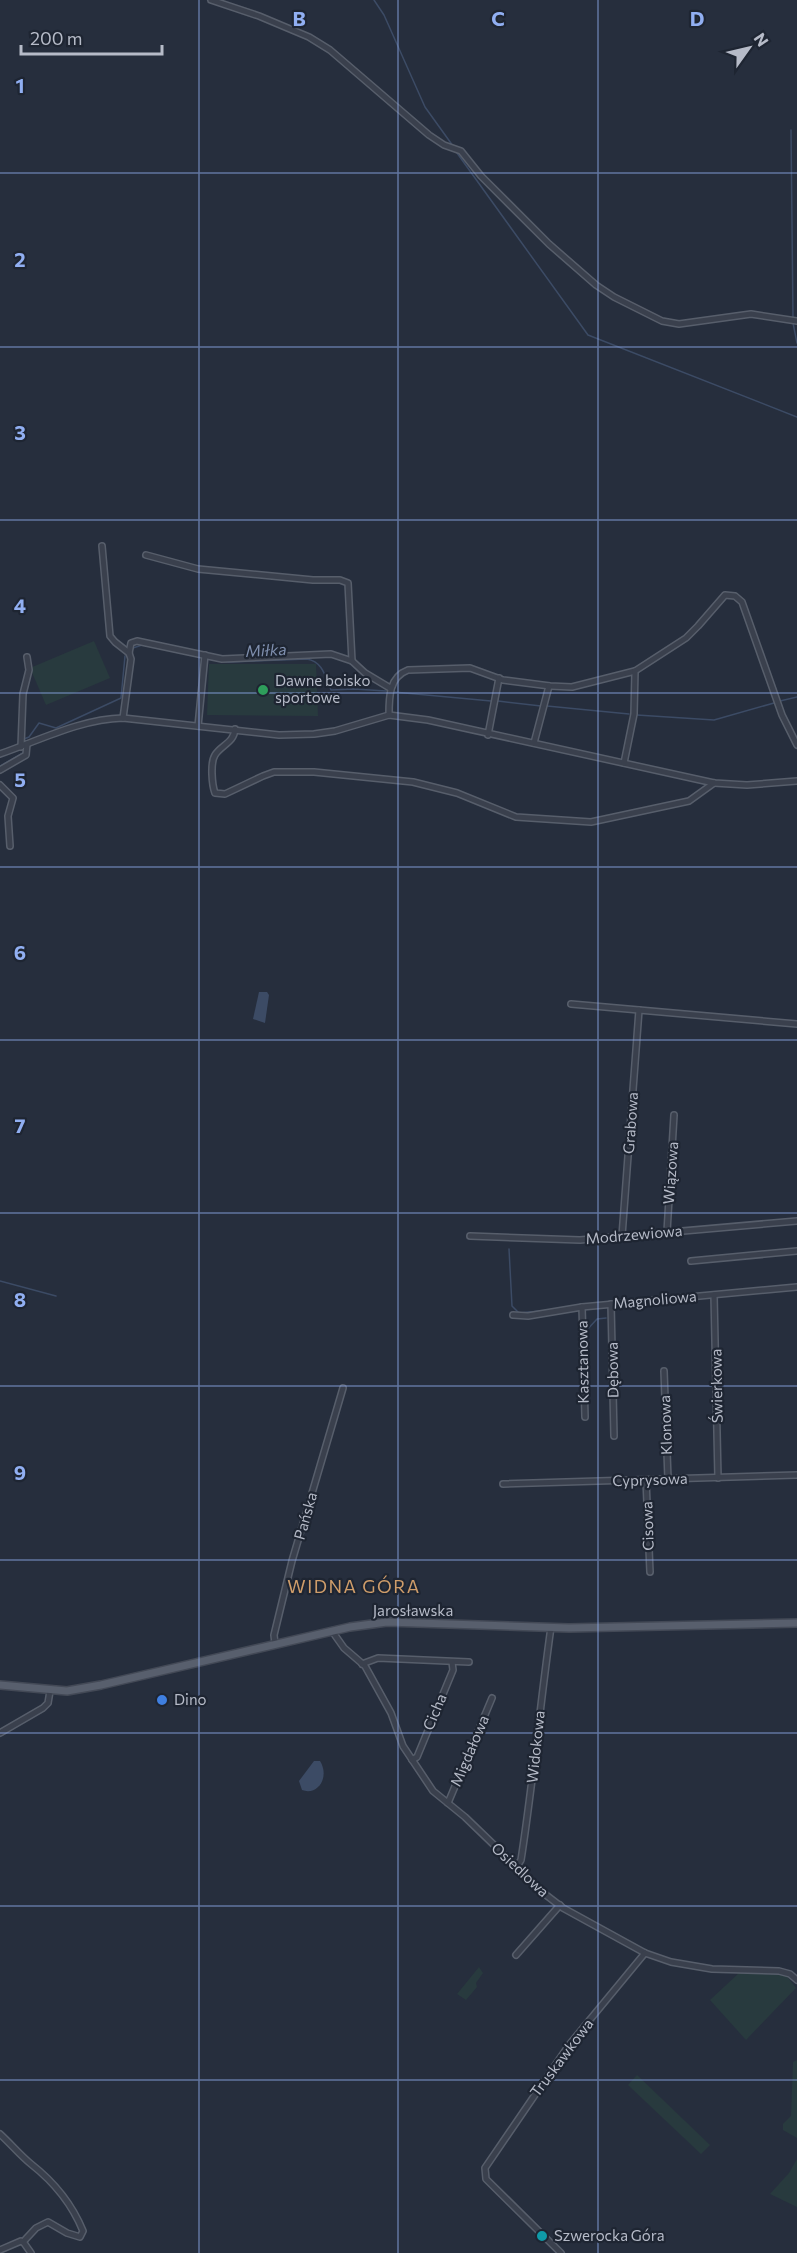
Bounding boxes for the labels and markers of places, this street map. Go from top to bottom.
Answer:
place label: Dawne boisko sportowe [275,671,370,706]
marker: Dawne boisko sportowe [256,683,270,697]
place label: Dino [174,1690,206,1708]
marker: Dino [155,1693,169,1707]
place label: Szwerocka Góra [554,2226,665,2244]
marker: Szwerocka Góra [535,2229,549,2243]

